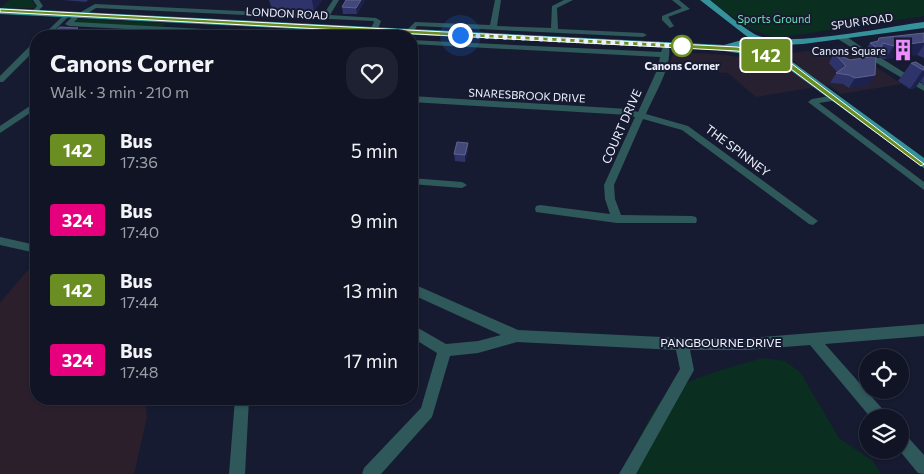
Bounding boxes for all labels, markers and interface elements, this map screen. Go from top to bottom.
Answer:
street label: LONDON ROAD [246,4,328,22]
street label: SPUR ROAD [830,10,894,32]
park label: Sports Ground [737,12,811,25]
your location [448,23,473,48]
marker: Canons Corner [671,35,693,57]
building icon: Canons Square [890,37,916,63]
line badge: 142 [737,39,795,71]
text: 142 [751,44,781,66]
place label: Canons Square [812,44,886,57]
button: heart [346,47,398,99]
text: Canons Corner [50,48,214,77]
place label: Canons Corner [644,59,720,72]
text: Walk · 3 min · 210 m [50,82,189,101]
street label: SNARESBROOK DRIVE [468,85,586,105]
street label: COURT DRIVE [598,87,644,165]
street label: THE SPINNEY [703,121,773,179]
text: Bus [120,129,152,152]
text: 142 [63,139,92,161]
text: 5 min [351,139,398,162]
text: 17:36 [120,152,158,171]
text: Bus [120,199,152,222]
text: 324 [62,209,93,231]
text: 9 min [350,209,398,232]
text: 17:40 [120,222,159,241]
text: Bus [120,269,152,292]
text: 142 [63,279,92,301]
text: 13 min [343,279,398,302]
text: 17:44 [120,292,158,311]
street label: PANGBOURNE DRIVE [660,335,782,349]
text: Bus [120,339,152,362]
text: 324 [62,349,93,371]
text: 17 min [344,349,398,372]
map controls [859,349,909,459]
button: locate [859,349,909,399]
text: 17:48 [120,362,158,381]
button: layers [859,409,909,459]

